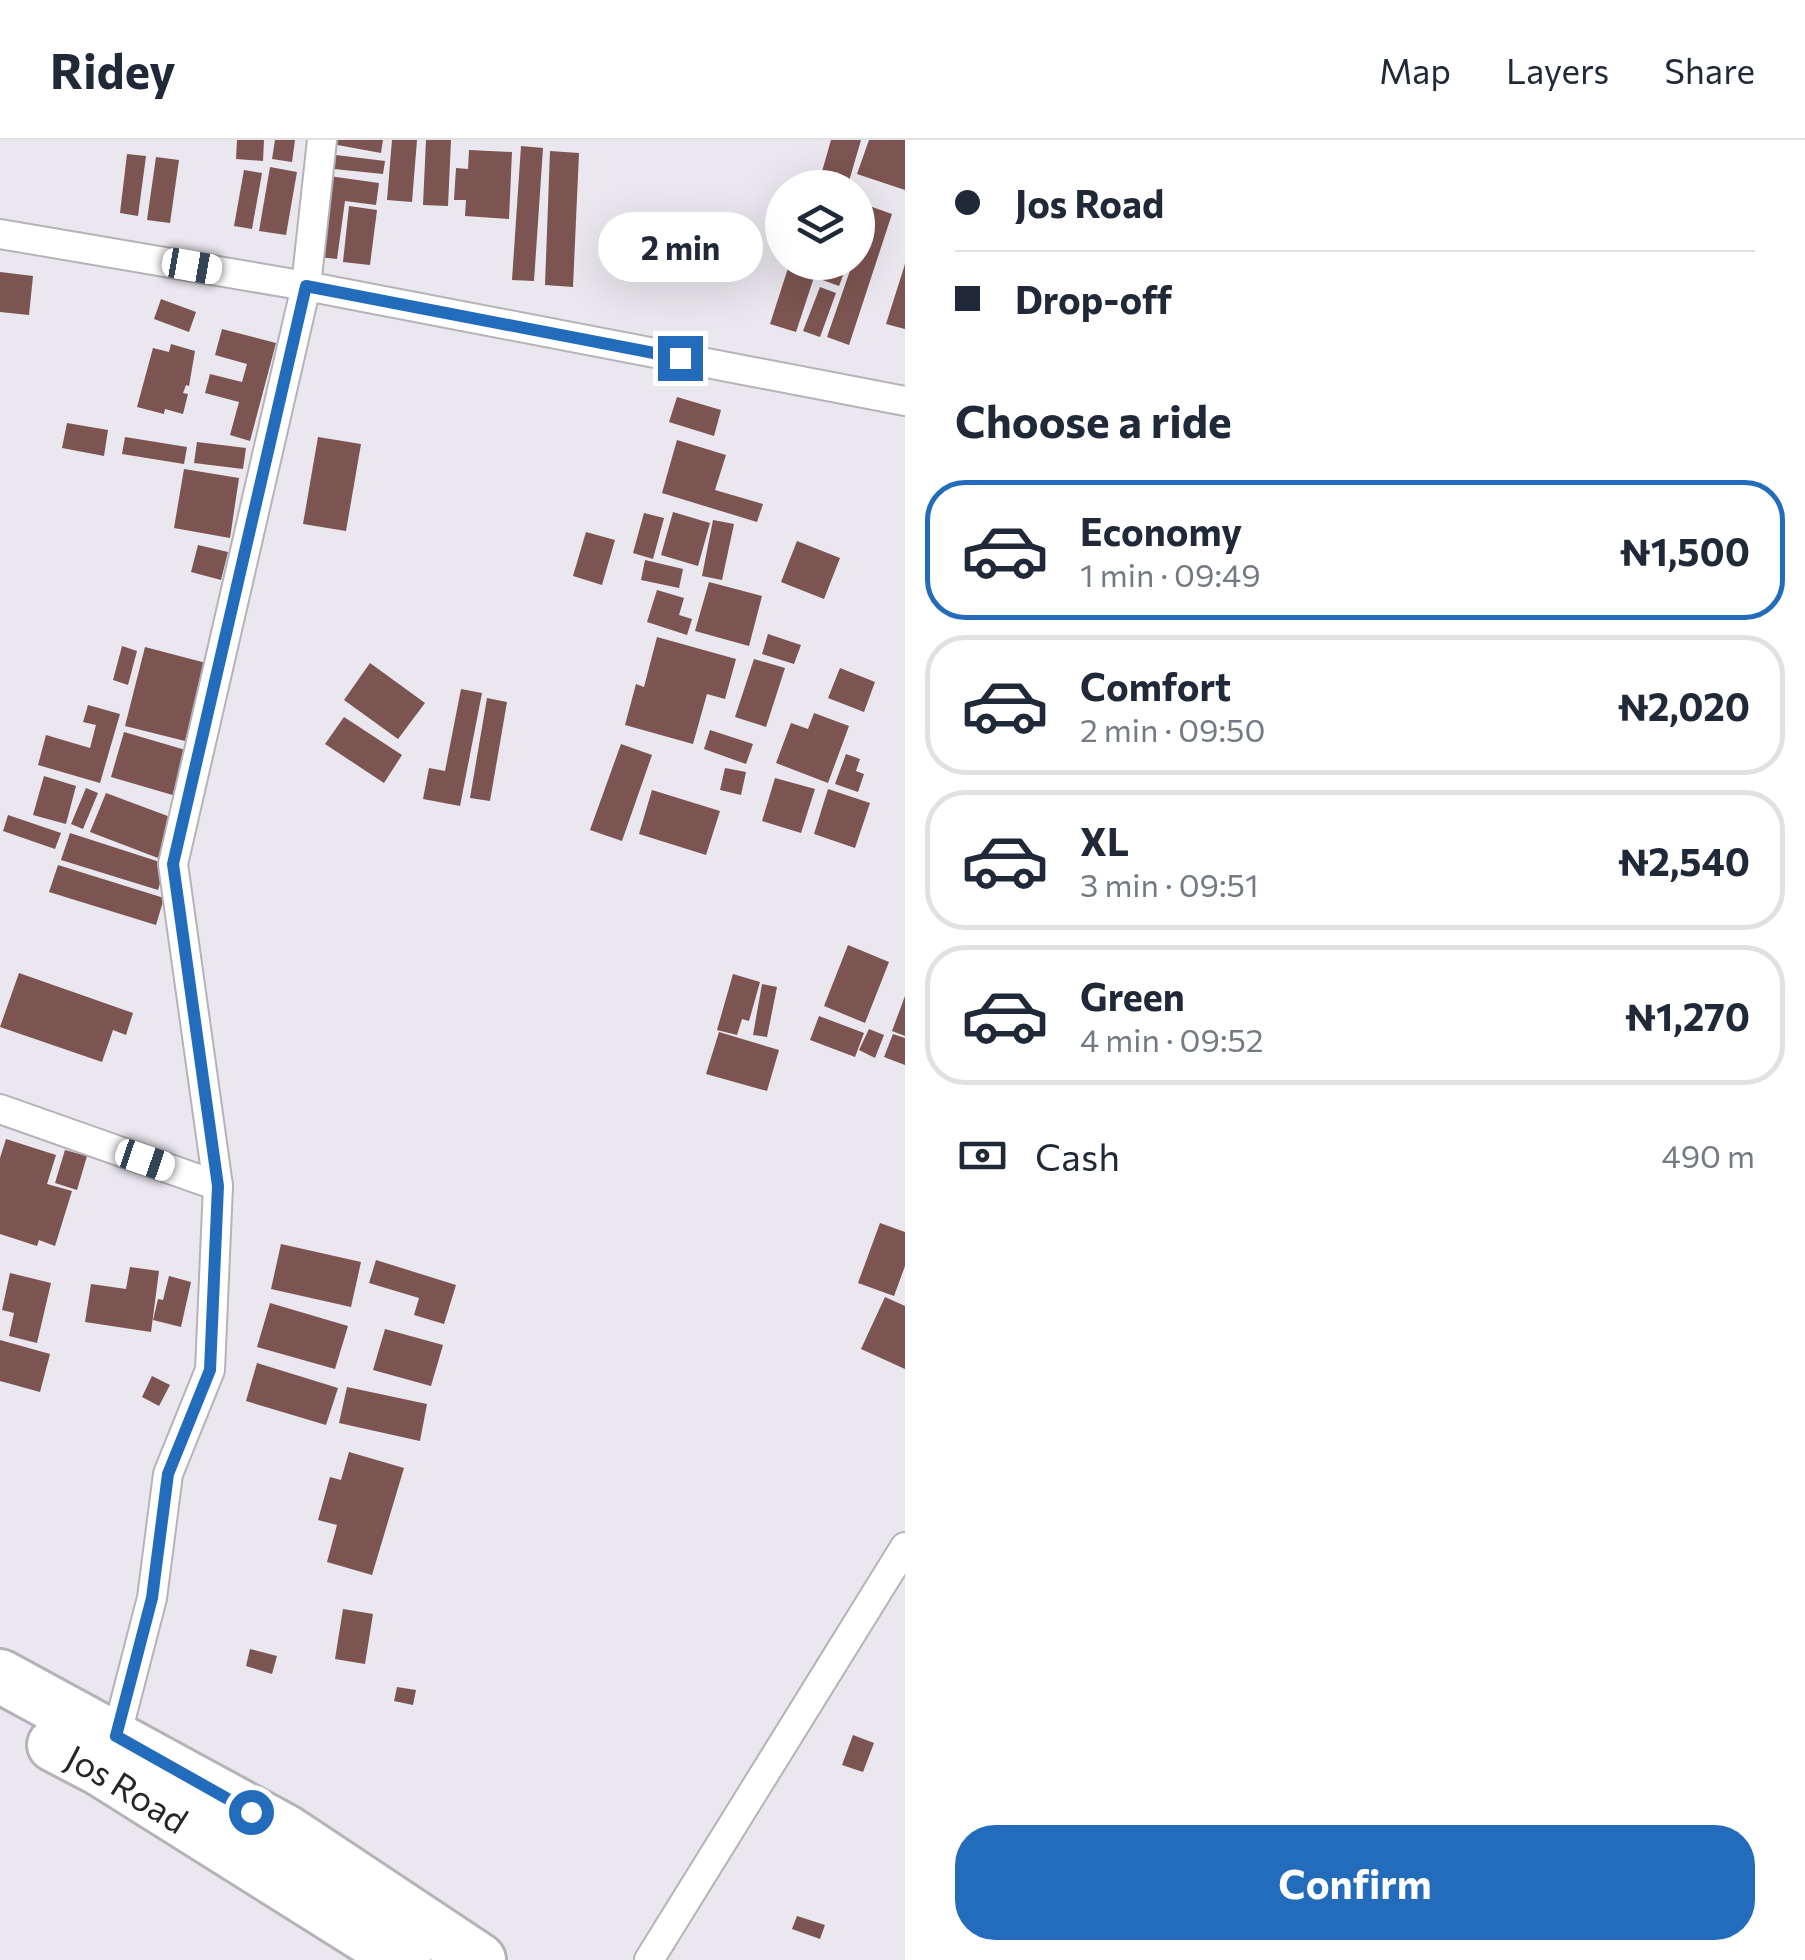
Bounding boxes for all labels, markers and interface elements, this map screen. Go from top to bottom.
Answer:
text: Ridey [50,40,176,99]
text: Map [1379,48,1451,91]
text: Layers [1506,48,1609,91]
text: Share [1664,48,1755,91]
map controls [765,170,875,280]
button: layers [765,170,875,280]
text: Jos Road [1015,179,1164,226]
callout: 2 min [598,213,762,283]
text: 2 min [641,227,720,267]
car [160,246,224,286]
text: Drop-off [1015,275,1172,322]
route end [658,336,703,381]
text: Choose a ride [955,392,1232,447]
icon: car [960,505,1050,595]
text: Economy [1080,507,1242,554]
text: ₦1,500 [1619,527,1750,574]
text: 1 min · 09:49 [1080,554,1261,594]
icon: car [960,660,1050,750]
text: Comfort [1080,662,1231,709]
text: ₦2,020 [1617,682,1750,729]
text: 2 min · 09:50 [1080,709,1265,749]
icon: car [960,815,1050,905]
text: XL [1080,817,1129,864]
text: ₦2,540 [1618,837,1750,884]
text: 3 min · 09:51 [1080,864,1259,904]
icon: car [960,970,1050,1060]
text: Green [1080,972,1185,1019]
text: ₦1,270 [1625,992,1750,1039]
text: 4 min · 09:52 [1080,1019,1264,1059]
icon: cash [955,1128,1010,1183]
text: Cash [1035,1132,1120,1179]
text: 490 m [1661,1135,1755,1175]
car [112,1136,178,1184]
street label: Jos Road [60,1734,197,1841]
route start [229,1790,274,1835]
button: Confirm [955,1825,1755,1940]

